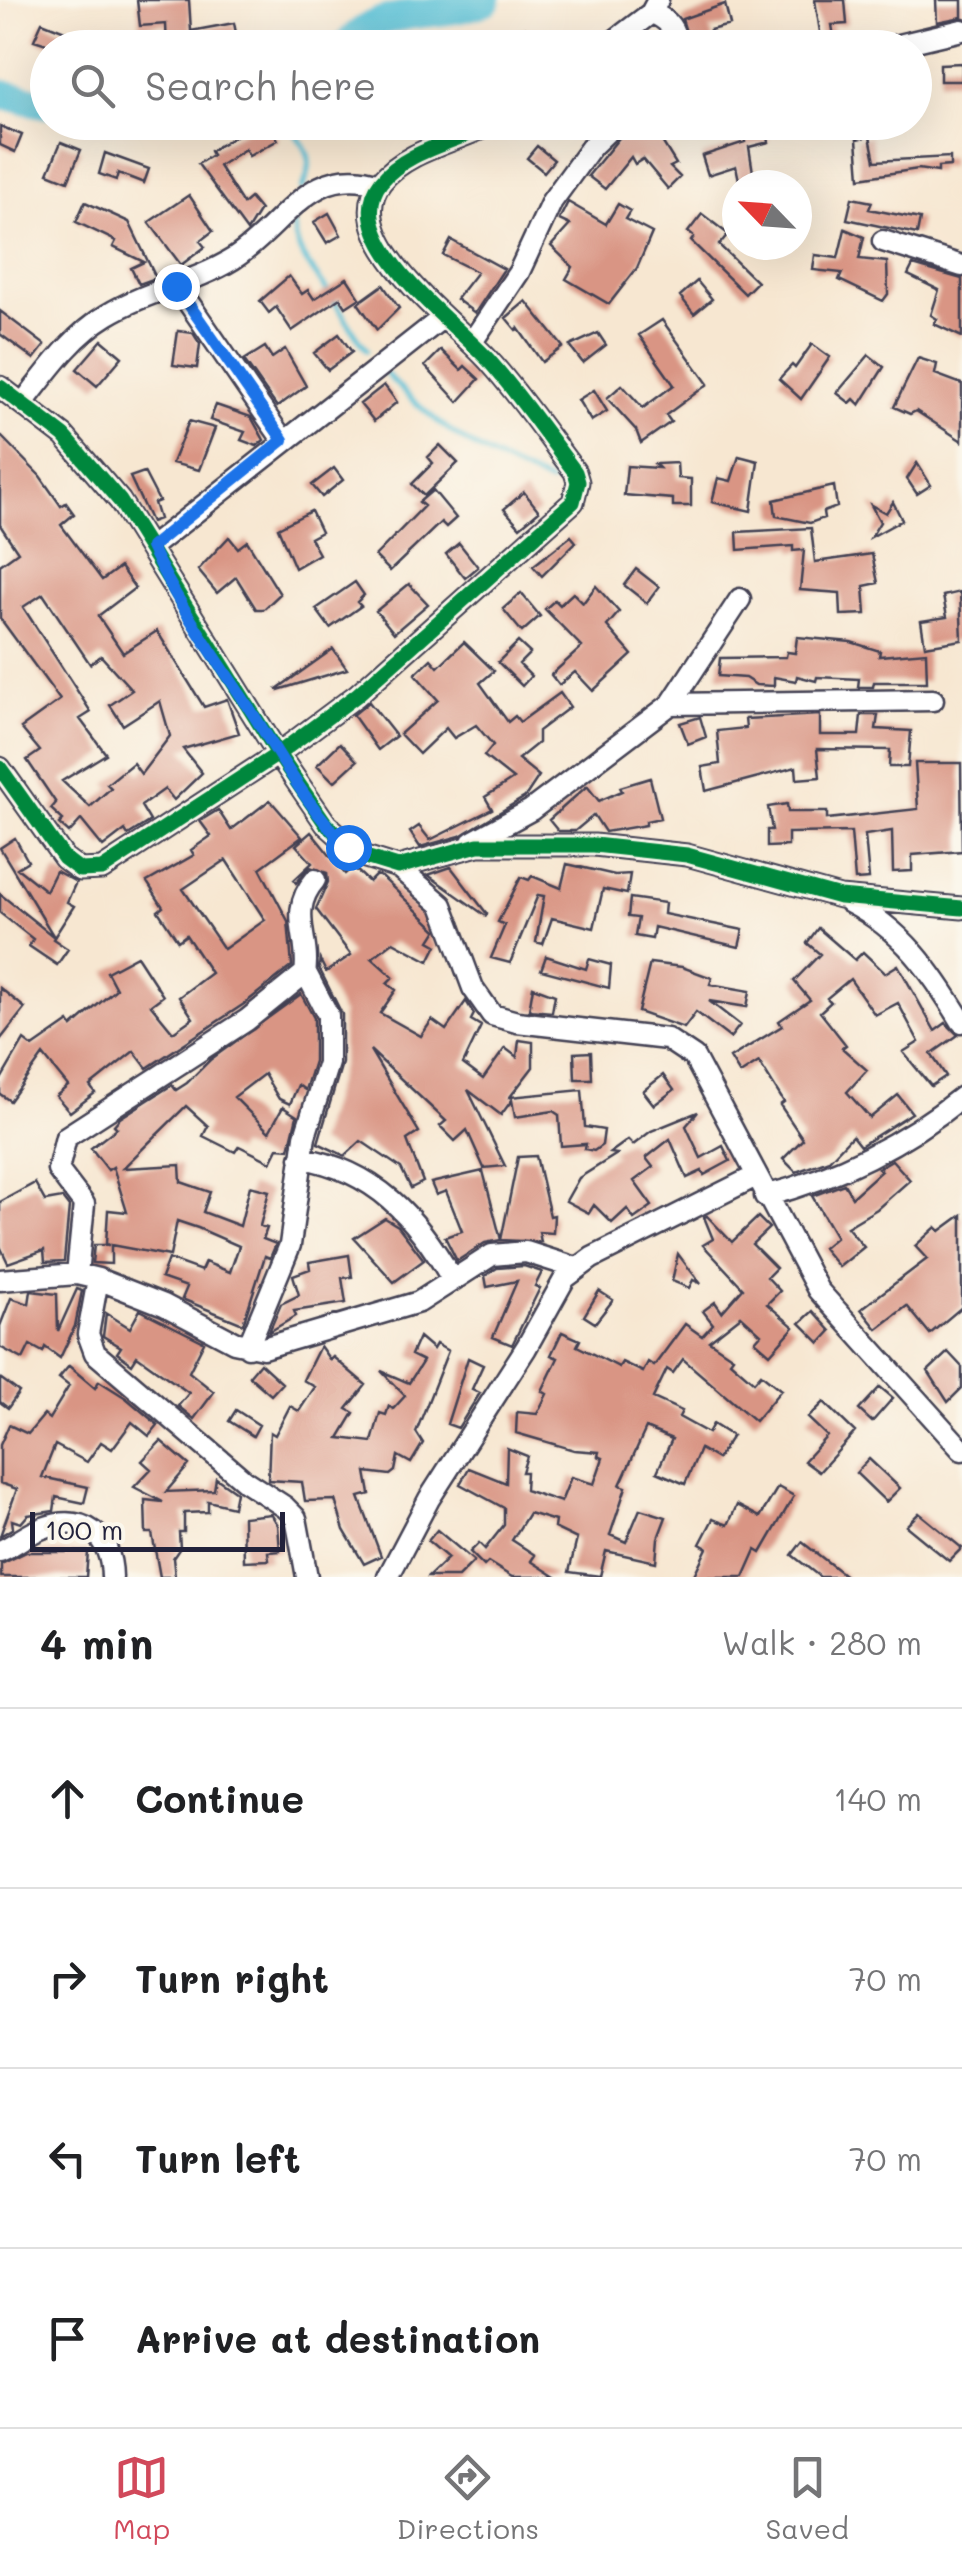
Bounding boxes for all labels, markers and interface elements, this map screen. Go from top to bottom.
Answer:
search box [30,30,932,140]
icon: search [65,58,120,113]
text: Search here [145,60,376,110]
north arrow [722,170,812,260]
route end [154,264,200,310]
route start [326,825,372,871]
scale bar [30,1507,285,1552]
text: 100 m [45,1511,123,1547]
text: 4 min [40,1615,153,1670]
text: Walk · 280 m [722,1621,922,1663]
icon: ahead [40,1771,95,1826]
text: Continue [135,1773,304,1823]
text: 140 m [833,1777,922,1819]
icon: right [40,1951,95,2006]
text: Turn right [135,1953,329,2003]
text: 70 m [849,1957,922,1999]
icon: left [40,2131,95,2186]
text: Turn left [135,2133,301,2183]
text: 70 m [849,2137,922,2179]
icon: arrive [40,2311,95,2366]
text: Arrive at destination [135,2313,540,2363]
tab: Map [113,2450,170,2546]
tab: Directions [397,2450,539,2546]
tab: Saved [766,2450,849,2546]

